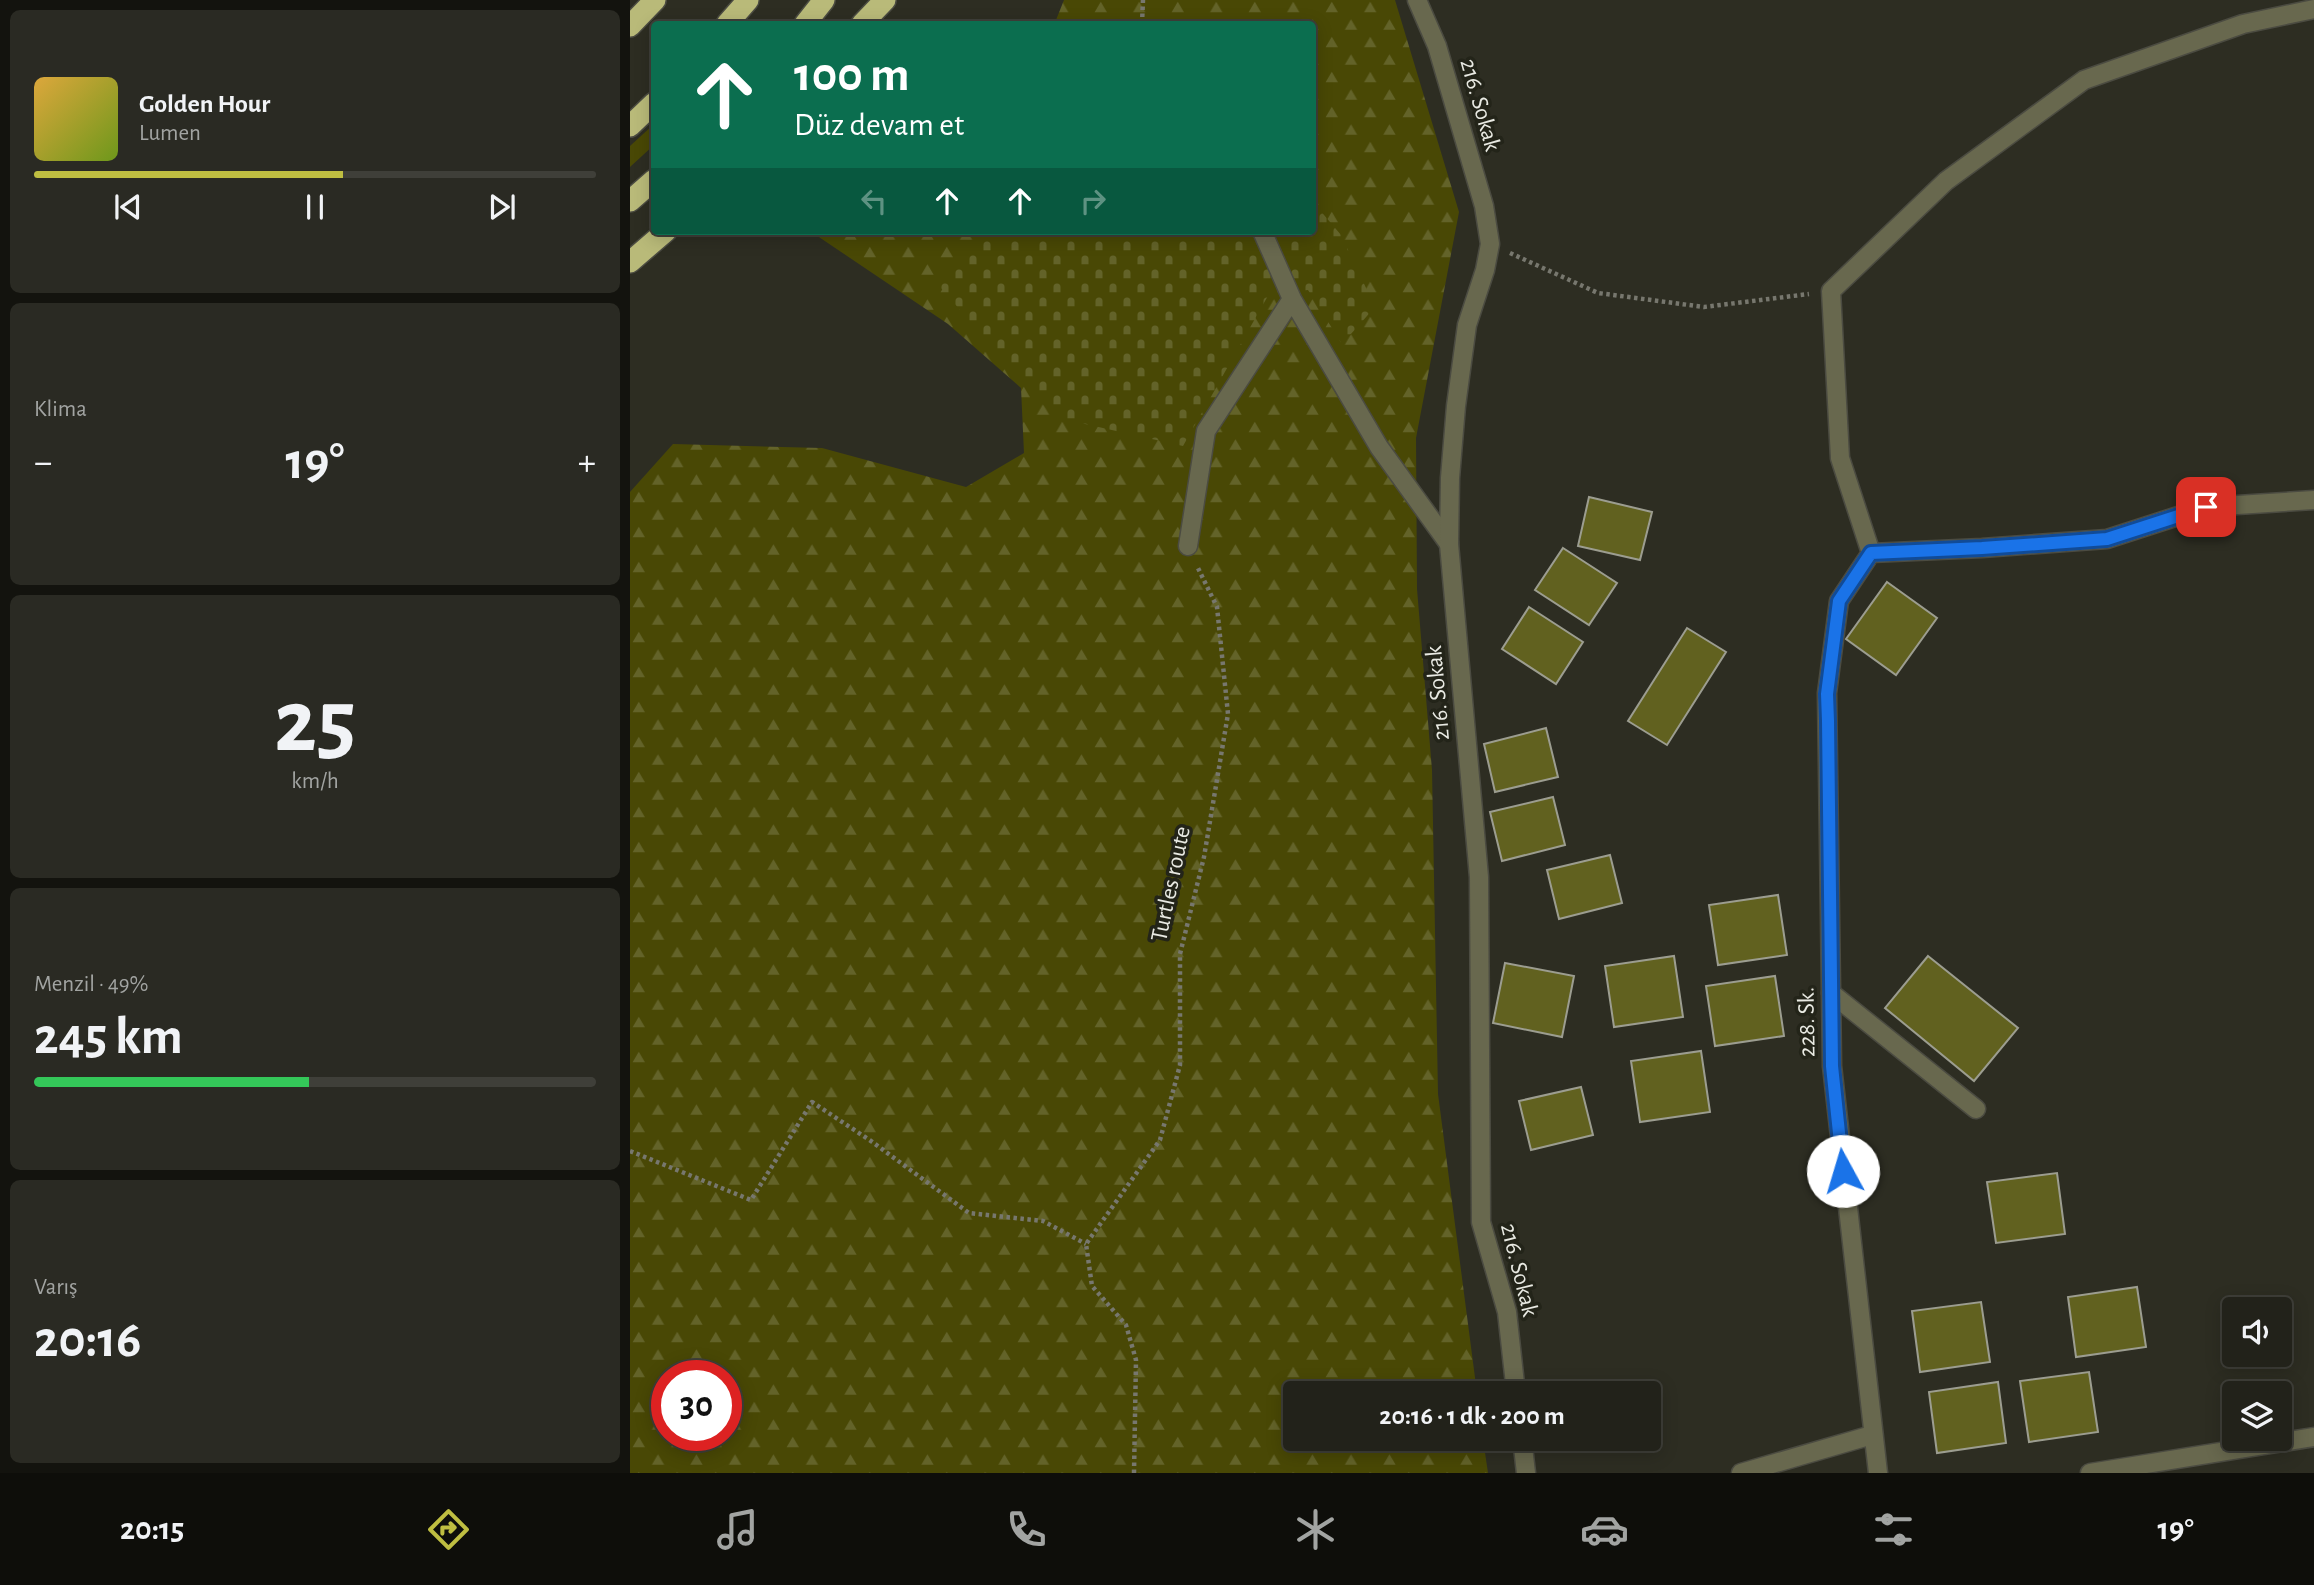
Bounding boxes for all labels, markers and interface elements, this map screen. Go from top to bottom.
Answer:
icon: ahead [679,49,770,140]
text: 100 m [794,51,910,100]
street label: 216. Sokak [1455,56,1505,154]
text: Golden Hour [139,91,270,117]
text: Düz devam et [794,109,964,141]
text: Lumen [139,122,201,145]
icon: left [855,182,893,220]
icon: ahead [928,182,966,220]
icon: ahead [1001,182,1039,220]
icon: right [1074,182,1112,220]
icon: previous [109,188,147,226]
icon: pause [296,188,334,226]
icon: next [483,188,521,226]
text: Klima [34,398,87,421]
text: 19° [285,436,345,488]
text: − [34,444,52,482]
text: + [578,444,596,482]
pin [2176,477,2236,537]
icon: arrive [2187,488,2225,526]
street label: 216. Sokak [1422,645,1454,741]
text: 25 [274,677,356,768]
text: km/h [291,770,339,793]
street label: Turtles route [1147,824,1195,944]
text: Menzil · 49% [34,973,149,996]
street label: 228. Sk. [1794,987,1820,1057]
text: 245 km [34,1011,183,1063]
position arrow [1806,1134,1880,1208]
street label: 216. Sokak [1496,1221,1542,1319]
text: Varış [34,1276,78,1299]
map controls [2222,1297,2292,1451]
button: sound [2222,1297,2292,1367]
text: 20:16 [34,1314,141,1366]
speed limit sign: 30 [651,1360,742,1451]
button: layers [2222,1381,2292,1451]
text: 20:16 · 1 dk · 200 m [1379,1403,1565,1429]
icon: directions [424,1505,473,1554]
icon: music [713,1505,762,1554]
icon: phone [1002,1505,1051,1554]
icon: climate [1291,1505,1340,1554]
icon: car [1580,1505,1629,1554]
icon: filters [1869,1505,1918,1554]
text: 20:15 [120,1513,184,1545]
text: 19° [2158,1513,2194,1545]

